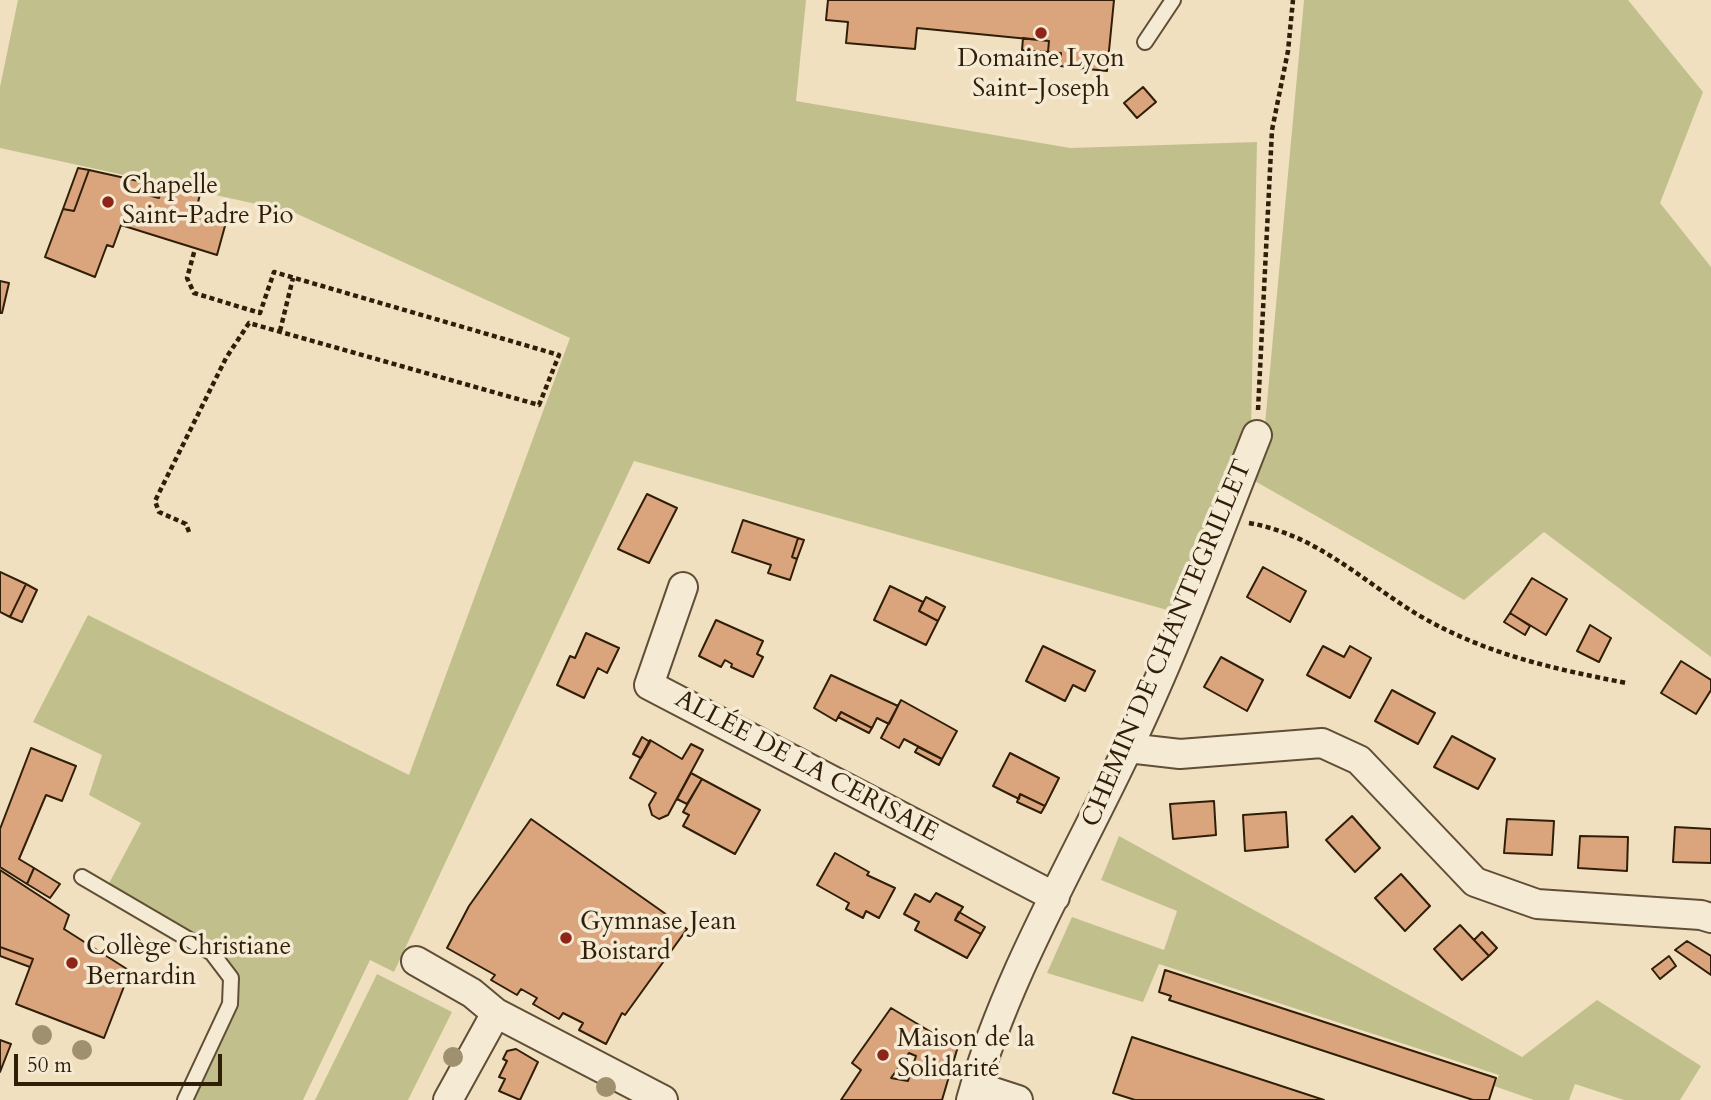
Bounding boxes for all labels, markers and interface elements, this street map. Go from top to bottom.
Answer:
marker: Domaine Lyon Saint-Joseph [1033,25,1049,41]
place label: Domaine Lyon Saint-Joseph [957,44,1125,106]
place label: Chapelle Saint-Padre Pio [122,171,294,232]
marker: Chapelle Saint-Padre Pio [100,194,116,210]
street label: CHEMIN DE CHANTEGRILLET [1076,456,1260,832]
street label: ALLÉE DE LA CERISAIE [669,684,943,850]
place label: Gymnase Jean Boistard [580,907,736,968]
marker: Gymnase Jean Boistard [558,930,574,946]
place label: Collège Christiane Bernardin [86,932,291,993]
marker: Collège Christiane Bernardin [64,955,80,971]
place label: Maison de la Solidarité [897,1024,1035,1086]
scale bar [18,1040,226,1084]
marker: Maison de la Solidarité [875,1047,891,1063]
text: 50 m [27,1051,72,1080]

